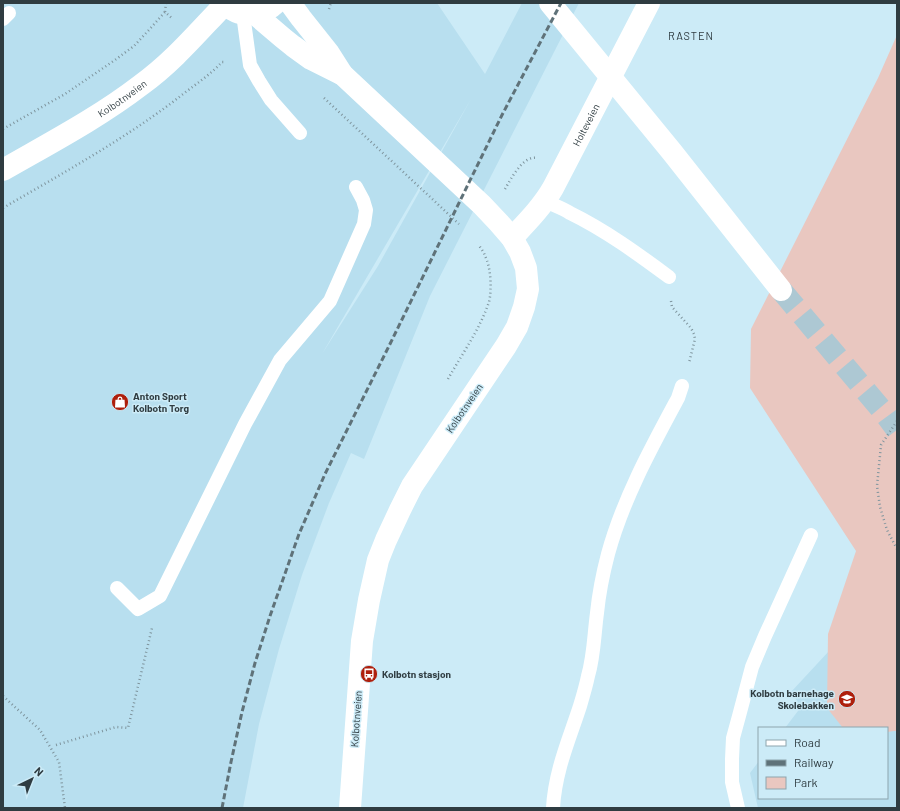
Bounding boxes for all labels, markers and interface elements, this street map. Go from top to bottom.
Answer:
district label: RASTEN [668,29,714,42]
street label: Kolbotnveien [95,77,149,119]
street label: Holteveien [570,102,602,148]
street label: Kolbotnveien [443,381,485,435]
place label: Anton Sport Kolbotn Torg [133,390,189,414]
shop icon: Anton Sport Kolbotn Torg [110,392,130,412]
bus stop icon: Kolbotn stasjon [359,664,379,684]
place label: Kolbotn stasjon [382,668,451,680]
place label: Kolbotn barnehage Skolebakken [750,687,835,711]
school or university icon: Kolbotn barnehage Skolebakken [837,689,857,709]
street label: Kolbotnveien [348,690,364,748]
legend [758,727,888,799]
text: Road [794,735,821,749]
text: Railway [794,755,834,769]
north arrow [12,759,52,799]
text: N [32,764,46,779]
text: Park [794,775,818,789]

